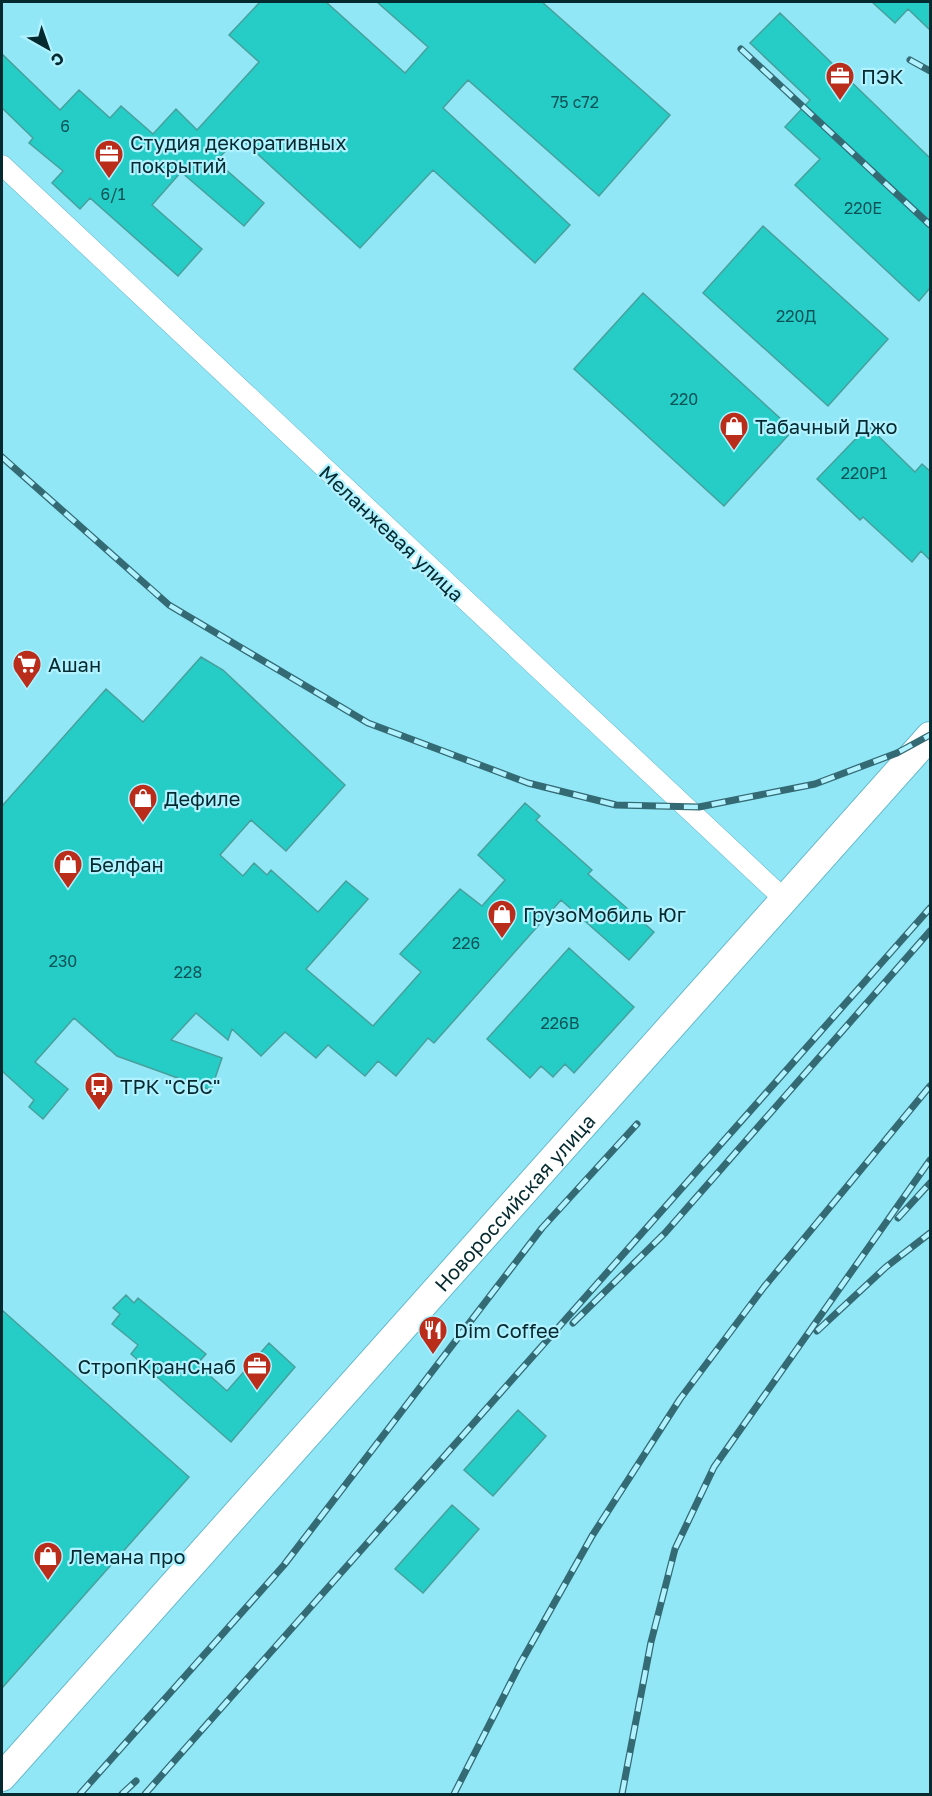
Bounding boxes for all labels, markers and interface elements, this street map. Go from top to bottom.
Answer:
north arrow [18,18,78,78]
text: С [47,48,68,71]
office icon: ПЭК [824,60,856,102]
place label: ПЭК [861,64,904,88]
house number: 75 с72 [551,92,599,112]
house number: 6 [60,116,70,136]
place label: Студия декоративных покрытий [130,130,346,177]
office icon: Студия декоративных покрытий [93,138,125,180]
house number: 6/1 [100,184,126,204]
house number: 220Е [844,198,882,218]
house number: 220Д [776,306,816,326]
house number: 220 [670,389,698,409]
shop icon: Табачный Джо [718,410,750,452]
place label: Табачный Джо [755,414,898,438]
street label: Меланжевая улица [315,460,469,606]
house number: 220Р1 [841,463,888,483]
supermarket icon: Ашан [11,648,43,690]
place label: Ашан [48,652,101,676]
shop icon: Дефиле [127,782,159,824]
place label: Дефиле [164,786,240,810]
shop icon: Белфан [52,848,84,890]
place label: Белфан [89,852,164,876]
shop icon: ГрузоМобиль Юг [486,898,518,940]
place label: ГрузоМобиль Юг [523,902,686,926]
house number: 226 [452,933,480,953]
house number: 230 [49,951,77,971]
house number: 228 [174,962,202,982]
house number: 226В [541,1013,579,1033]
bus stop icon: ТРК "СБС" [83,1070,115,1112]
place label: ТРК "СБС" [120,1074,221,1098]
street label: Новороссийская улица [429,1109,600,1296]
restaurant icon: Dim Coffee [417,1314,449,1356]
place label: Dim Coffee [454,1318,559,1342]
office icon: СтропКранСнаб [241,1350,273,1392]
place label: СтропКранСнаб [78,1354,236,1378]
shop icon: Лемана про [32,1540,64,1582]
place label: Лемана про [69,1544,185,1568]

